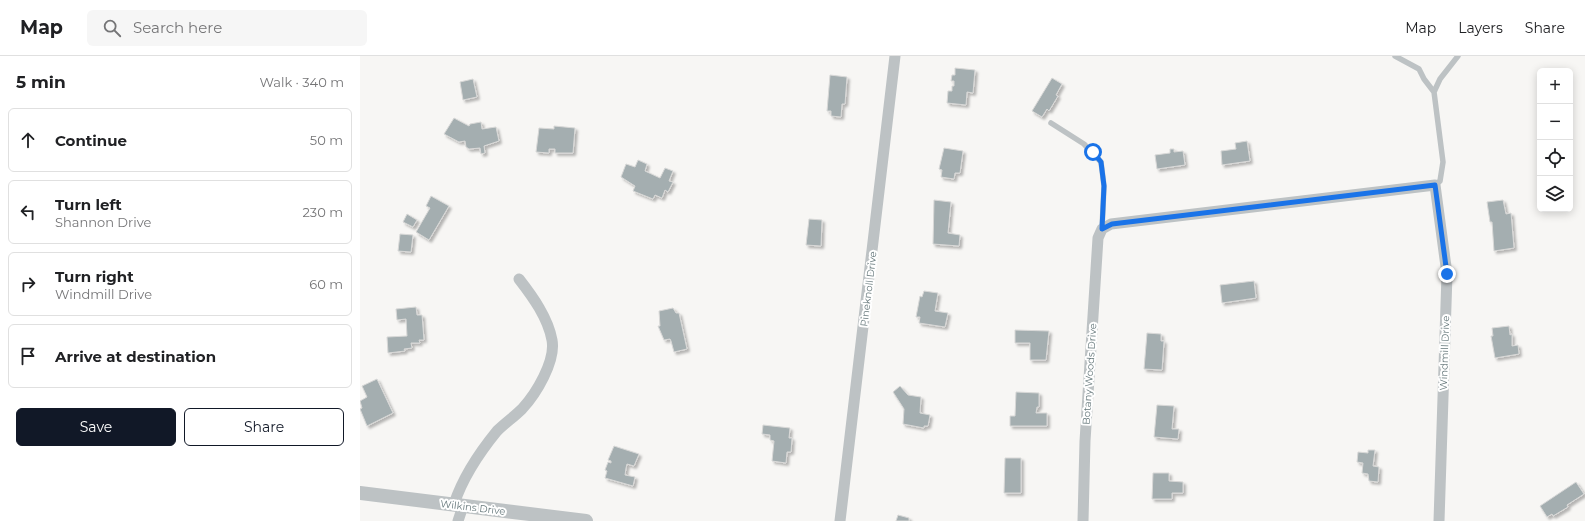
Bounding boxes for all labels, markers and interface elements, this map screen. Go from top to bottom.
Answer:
search box [87,10,367,46]
text: Map [20,16,63,39]
icon: search [101,17,123,39]
text: Search here [133,18,222,37]
text: Map [1405,19,1436,37]
text: Layers [1458,19,1503,37]
text: Share [1525,19,1565,37]
map controls [1537,68,1573,212]
button: + [1537,68,1573,104]
text: 5 min [16,72,66,92]
text: Walk · 340 m [260,74,344,90]
button: − [1537,104,1573,140]
icon: ahead [17,129,39,151]
text: Continue [55,131,127,150]
text: 50 m [310,132,343,148]
button: locate [1537,140,1573,176]
route start [1084,143,1102,161]
button: layers [1537,176,1573,212]
text: Turn left [55,195,122,214]
icon: left [17,201,39,223]
text: 230 m [302,204,343,220]
text: Shannon Drive [55,214,151,230]
street label: Pineknoll Drive [857,251,880,327]
route end [1438,265,1456,283]
text: Turn right [55,267,134,286]
icon: right [17,273,39,295]
text: 60 m [309,276,343,292]
text: Windmill Drive [55,286,152,302]
street label: Windmill Drive [1437,315,1452,391]
street label: Botany Woods Drive [1079,323,1100,425]
icon: arrive [17,345,39,367]
text: Arrive at destination [55,347,216,366]
button: Save [16,408,176,446]
button: Share [184,408,344,446]
street label: Wilkins Drive [440,497,506,518]

